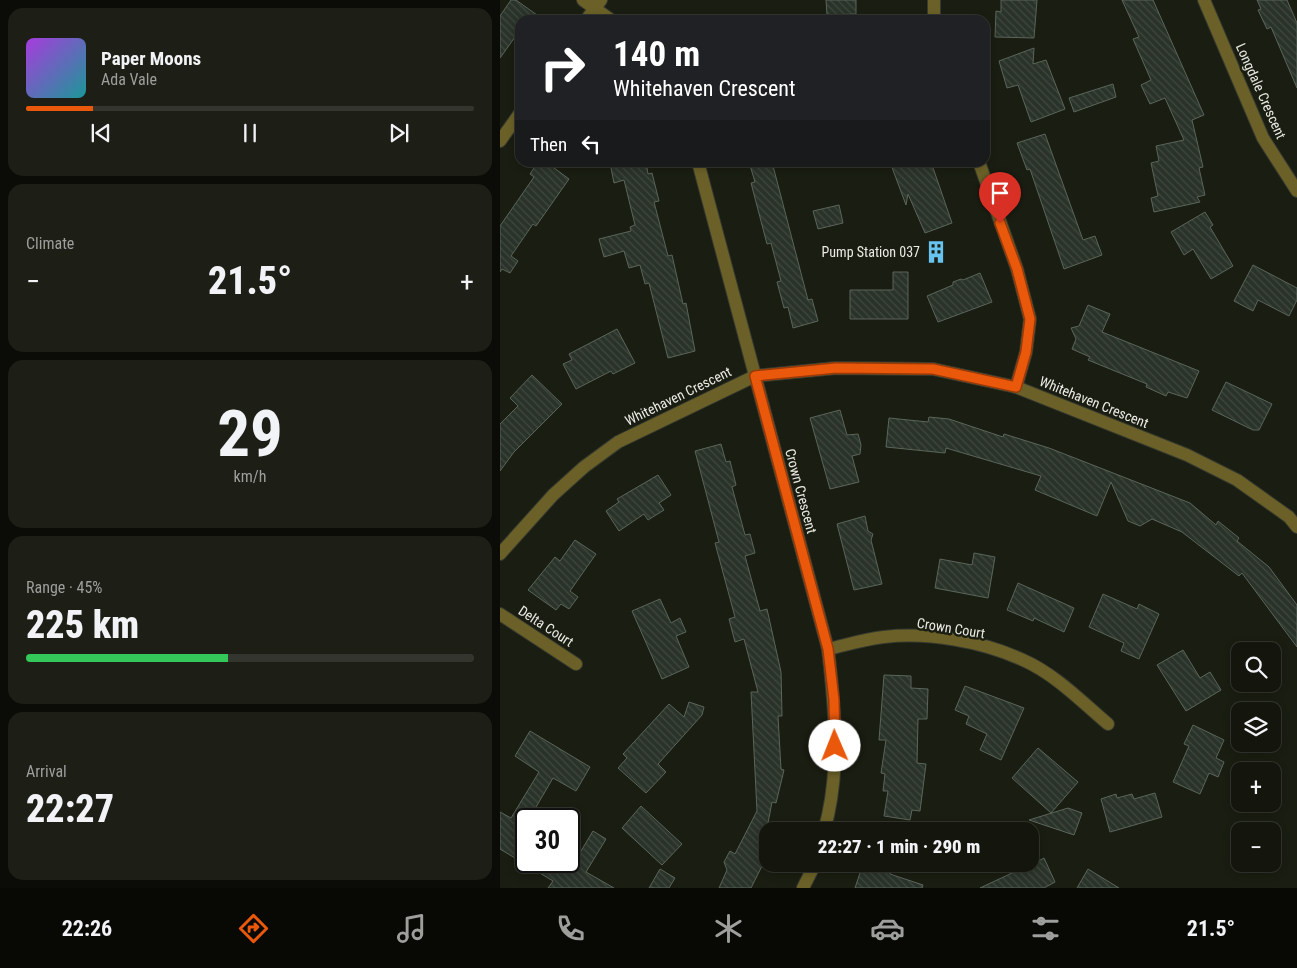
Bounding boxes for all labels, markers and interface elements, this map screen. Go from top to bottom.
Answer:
text: 140 m [613,34,700,75]
icon: right [530,35,595,100]
street label: Longdale Crescent [1233,41,1289,141]
text: Paper Moons [101,47,201,70]
text: Ada Vale [101,70,157,89]
text: Whitehaven Crescent [613,76,796,101]
icon: previous [87,119,115,147]
icon: pause [236,119,264,147]
icon: next [385,119,413,147]
icon: left [577,130,605,158]
text: Then [530,133,567,156]
pin [979,172,1021,223]
icon: arrive [986,179,1014,207]
text: Climate [26,234,74,253]
building icon: Pump Station 037 [923,239,949,265]
place label: Pump Station 037 [822,244,920,260]
text: 21.5° [208,259,292,303]
text: − [26,265,40,298]
text: + [460,265,474,298]
street label: Whitehaven Crescent [622,363,734,429]
street label: Whitehaven Crescent [1037,373,1151,431]
text: 29 [217,396,283,472]
street label: Crown Crescent [782,447,820,535]
text: km/h [234,467,266,486]
text: Range · 45% [26,578,102,597]
street label: Delta Court [516,602,576,650]
text: 225 km [26,603,139,647]
street label: Crown Court [916,615,986,641]
map controls [1231,642,1281,872]
button: search [1231,642,1281,692]
button: layers [1231,702,1281,752]
position arrow [808,719,860,771]
text: Arrival [26,762,67,781]
button: + [1231,762,1281,812]
text: 22:27 [26,787,114,831]
speed limit sign: 30 [515,808,580,873]
button: − [1231,822,1281,872]
text: 22:27 · 1 min · 290 m [818,835,980,858]
icon: directions [236,911,271,946]
icon: music [394,911,429,946]
icon: phone [553,911,588,946]
icon: climate [711,911,746,946]
icon: car [870,911,905,946]
icon: filters [1028,911,1063,946]
text: 22:26 [62,916,112,941]
text: 21.5° [1187,916,1235,941]

